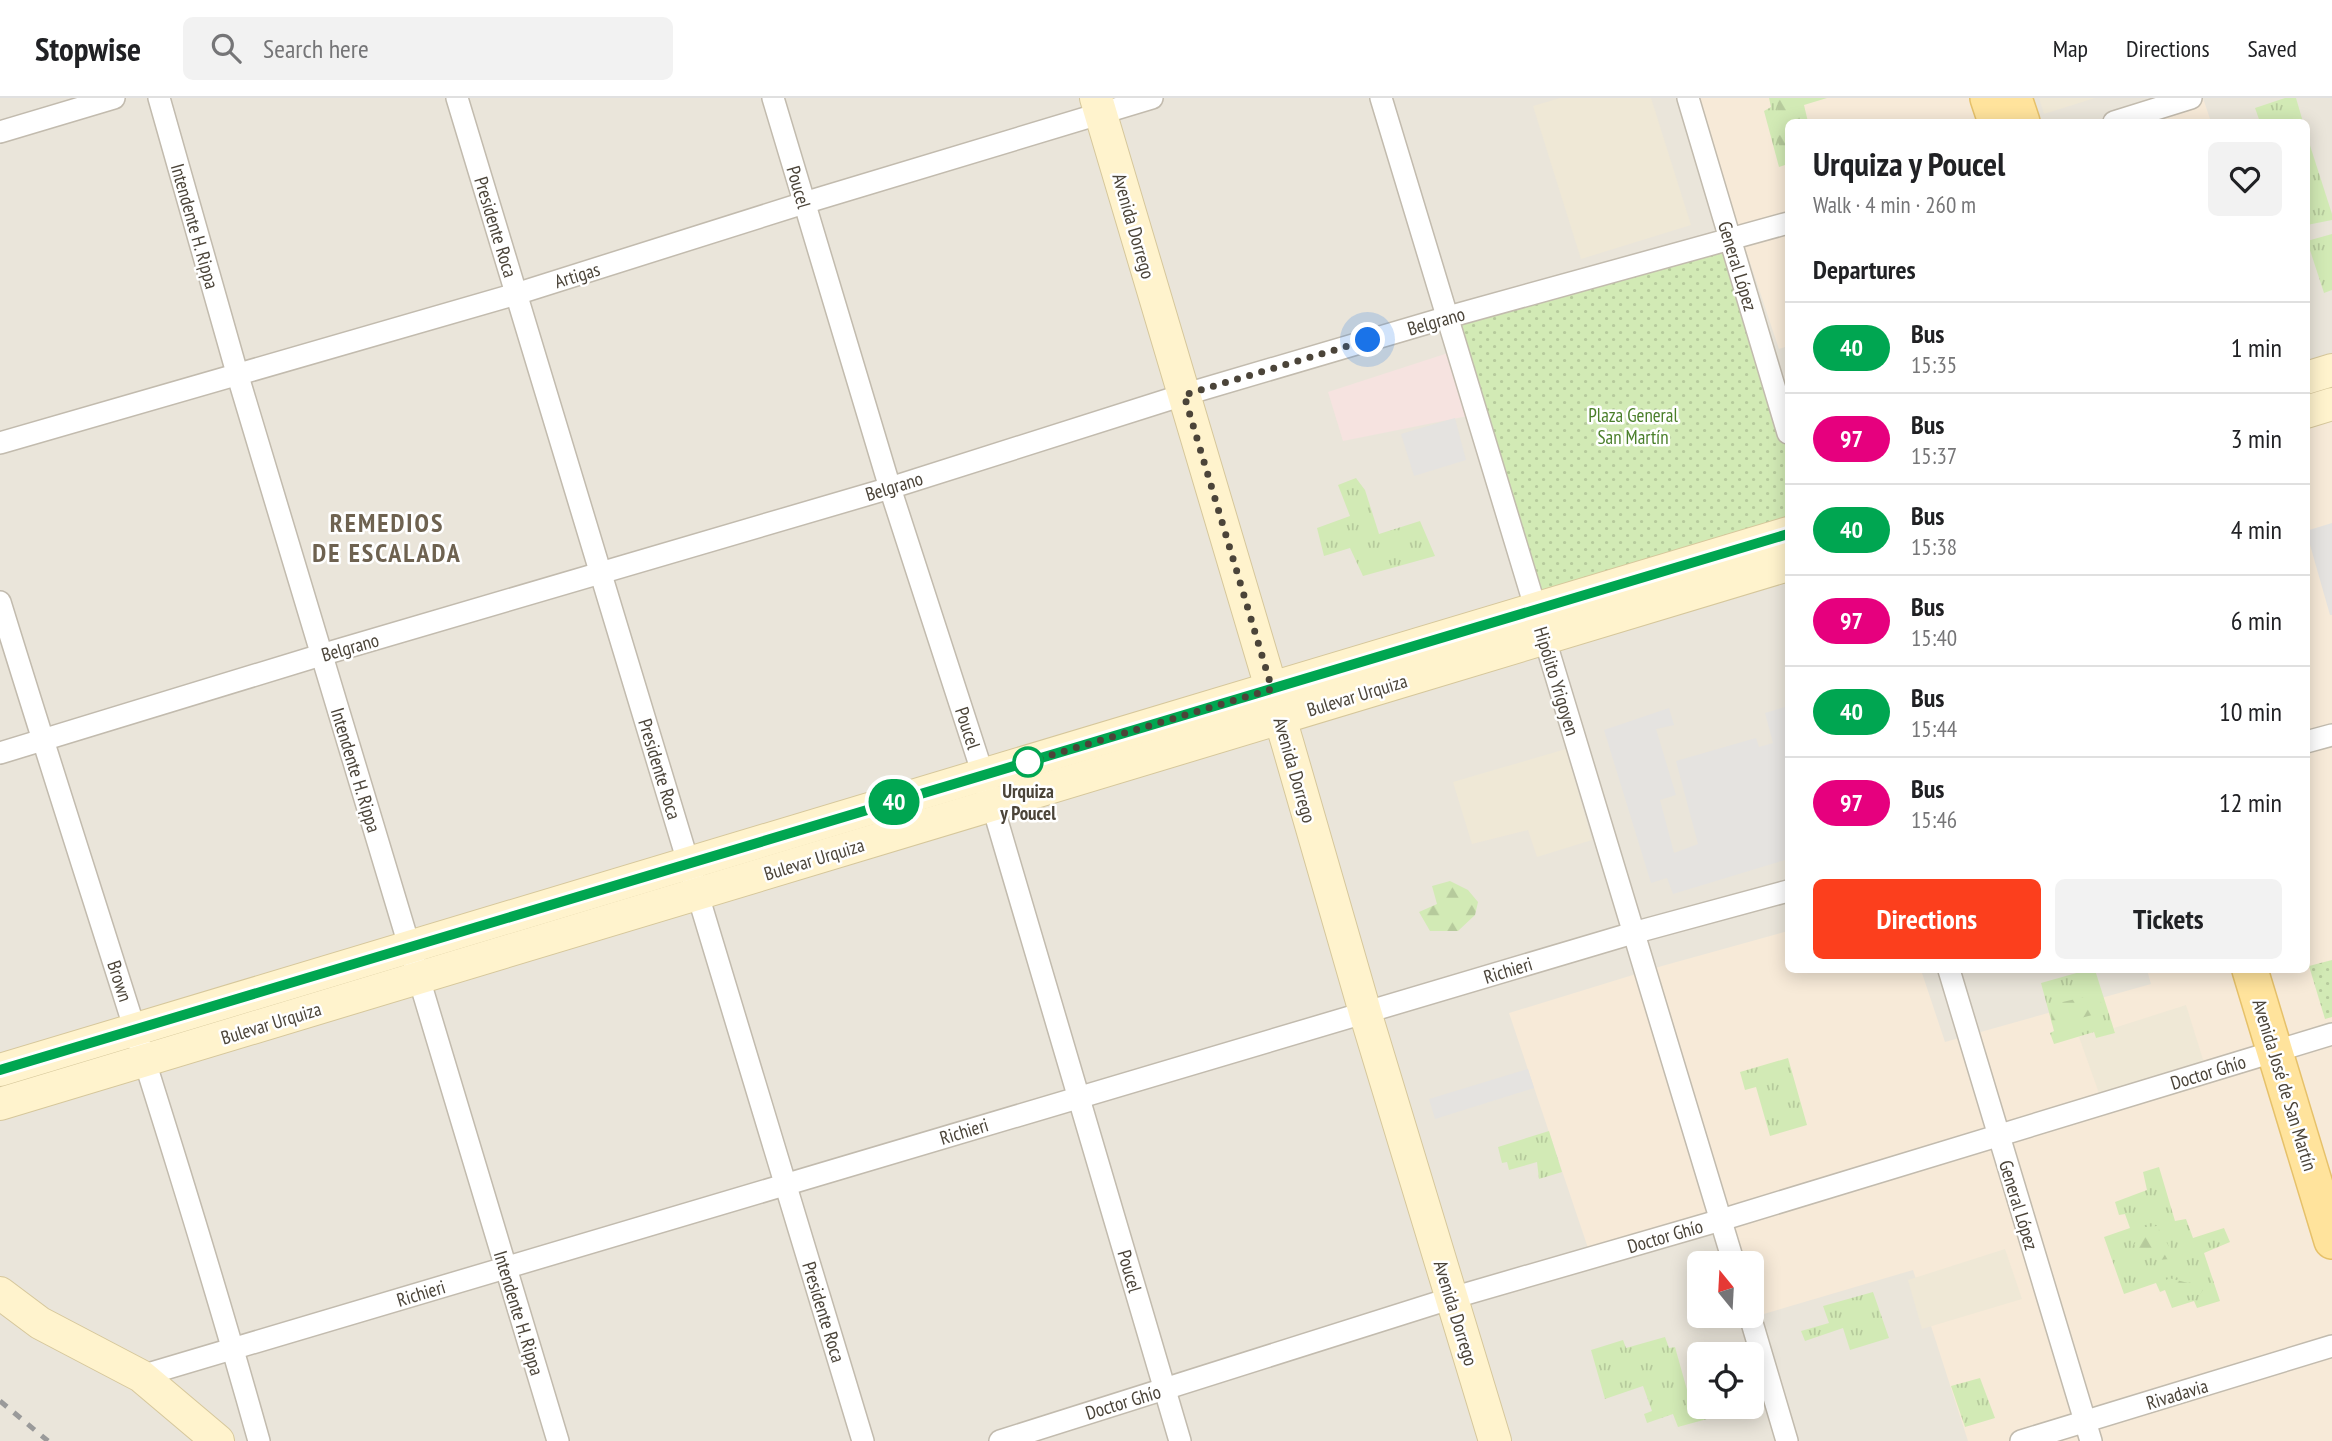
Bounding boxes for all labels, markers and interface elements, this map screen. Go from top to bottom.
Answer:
search box [183,17,673,80]
text: Stopwise [35,27,141,70]
icon: search [207,29,245,67]
text: Search here [263,32,369,65]
text: Map [2053,33,2088,64]
text: Directions [2126,33,2210,64]
text: Saved [2248,33,2297,64]
text: Urquiza y Poucel [1813,142,2005,185]
button: heart [2208,142,2282,216]
street label: Intendente H. Rippa [166,161,224,291]
street label: Poucel [782,163,817,212]
street label: Avenida Dorrego [1107,170,1161,282]
street label: Presidente Roca [469,174,523,280]
text: Walk · 4 min · 260 m [1813,190,1976,219]
street label: General López [1713,218,1763,314]
text: Departures [1813,253,1916,286]
street label: Artigas [551,257,603,293]
street label: Belgrano [1404,301,1468,341]
text: Bus [1911,317,1944,350]
your location [1350,322,1385,357]
text: 1 min [2231,331,2282,364]
text: 40 [1840,332,1863,363]
text: 15:35 [1911,350,1957,379]
park label: Plaza General San Martín [1588,403,1678,449]
text: Bus [1911,408,1944,441]
text: 3 min [2231,422,2282,455]
text: 97 [1840,423,1863,454]
text: 15:37 [1911,441,1957,470]
street label: Belgrano [862,466,926,506]
text: Bus [1911,499,1944,532]
district label: REMEDIOS DE ESCALADA [312,506,462,569]
text: 4 min [2231,513,2282,546]
text: 40 [1840,514,1863,545]
text: 15:38 [1911,532,1957,561]
text: Bus [1911,590,1944,623]
text: 6 min [2231,604,2282,637]
text: 97 [1840,605,1863,636]
text: 15:40 [1911,623,1957,652]
street label: Hipólito Yrigoyen [1529,624,1585,738]
street label: Belgrano [318,627,382,667]
street label: Bulevar Urquiza [1304,668,1410,722]
text: Bus [1911,681,1944,714]
text: 10 min [2219,695,2282,728]
text: 40 [1840,696,1863,727]
street label: Poucel [950,704,986,753]
street label: Intendente H. Rippa [326,705,386,835]
street label: Avenida Dorrego [1268,714,1322,826]
text: 15:44 [1911,714,1957,743]
street label: Presidente Roca [633,716,687,822]
marker: Urquiza y Poucel [1013,747,1043,777]
text: Bus [1911,772,1944,805]
line badge: 40 [862,779,926,825]
place label: Urquiza y Poucel [999,779,1056,825]
text: 40 [883,786,905,817]
text: 12 min [2219,786,2282,819]
text: 97 [1840,787,1863,818]
text: 15:46 [1911,805,1957,834]
street label: Bulevar Urquiza [761,832,867,886]
button: Directions [1813,879,2041,959]
button: Tickets [2055,879,2282,959]
street label: Richieri [1481,951,1535,989]
street label: Brown [102,957,138,1005]
street label: Bulevar Urquiza [218,996,324,1050]
street label: Avenida José de San Martín [2247,996,2323,1174]
street label: Doctor Ghío [2167,1049,2249,1095]
street label: Richieri [937,1112,991,1150]
street label: General López [1994,1157,2044,1253]
street label: Doctor Ghío [1624,1214,1706,1258]
street label: Poucel [1113,1247,1148,1296]
street label: Intendente H. Rippa [489,1248,549,1378]
north arrow [1687,1251,1764,1328]
map controls [1687,1251,1764,1419]
street label: Avenida Dorrego [1429,1258,1483,1368]
street label: Presidente Roca [797,1259,851,1365]
street label: Richieri [394,1274,448,1312]
button: locate [1687,1342,1764,1419]
street label: Rivadavia [2143,1373,2211,1415]
street label: Doctor Ghío [1082,1379,1164,1425]

